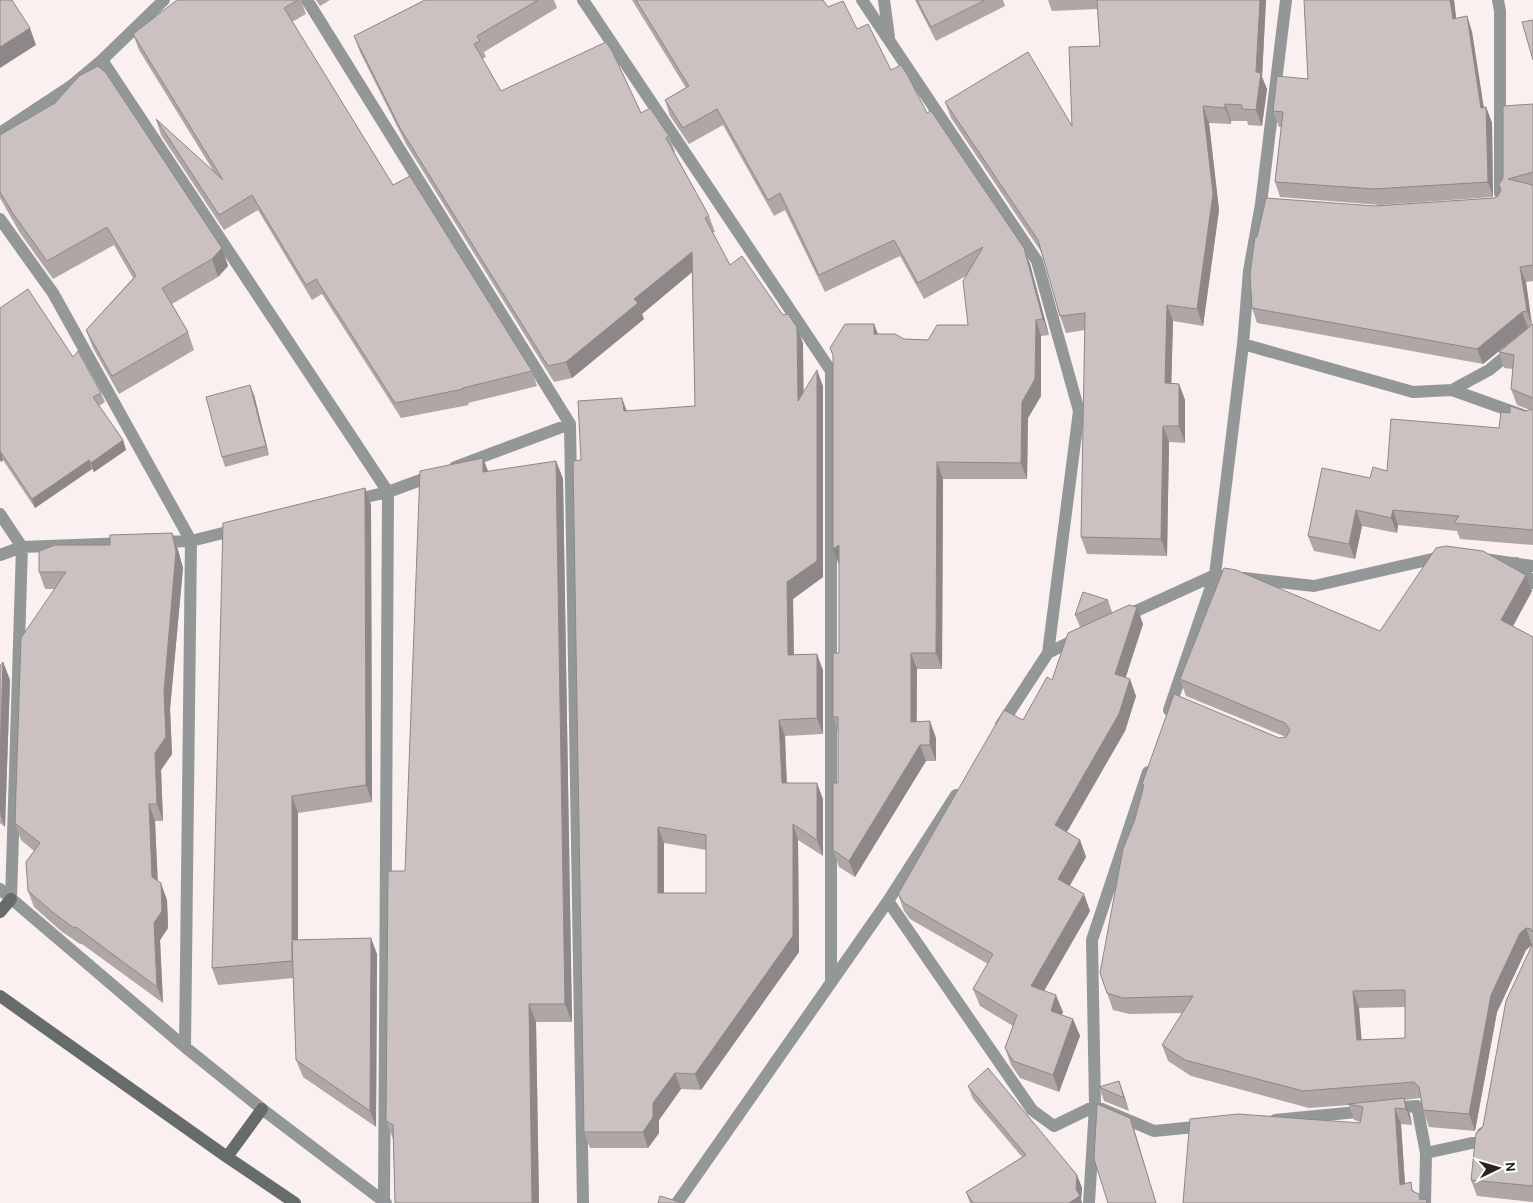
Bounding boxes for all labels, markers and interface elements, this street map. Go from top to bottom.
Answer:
north arrow [1473,1143,1523,1193]
text: N [1502,1161,1519,1173]

